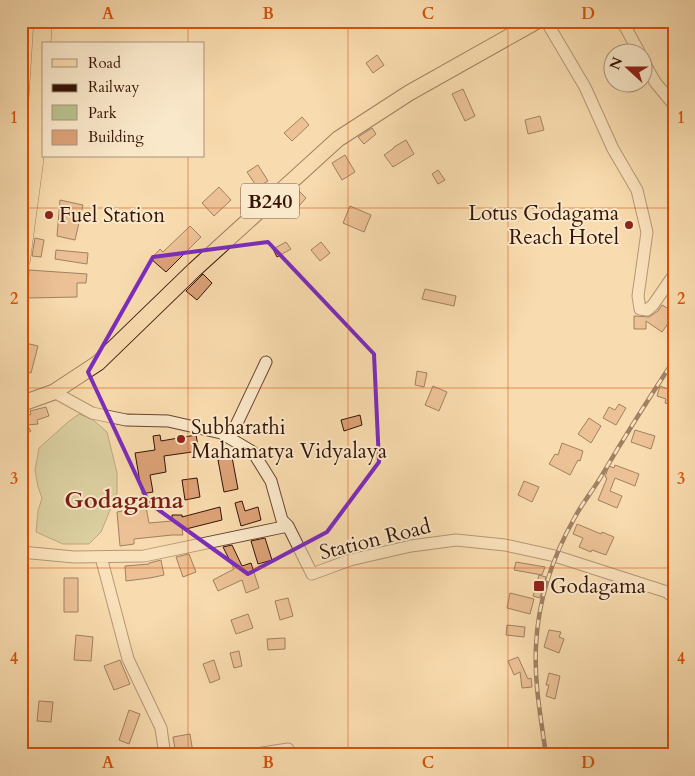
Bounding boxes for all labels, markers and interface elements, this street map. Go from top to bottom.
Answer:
text: A [102,3,114,25]
text: B [262,3,274,25]
text: C [422,3,434,25]
text: D [581,3,595,25]
legend [42,42,205,158]
north arrow [602,42,652,92]
text: Road [88,53,121,73]
text: N [605,54,627,73]
text: Railway [88,77,139,97]
text: Park [88,103,117,123]
text: 1 [10,107,18,129]
text: 1 [677,107,685,129]
text: Building [88,127,144,147]
road number: B240 [241,184,299,218]
place label: Lotus Godagama Reach Hotel [468,199,619,252]
place label: Fuel Station [59,201,165,230]
marker: Fuel Station [43,209,55,221]
marker: Lotus Godagama Reach Hotel [623,219,635,231]
text: 2 [10,288,18,310]
text: 2 [677,288,685,310]
place label: Subharathi Mahamatya Vidyalaya [191,413,387,466]
marker: Subharathi Mahamatya Vidyalaya [175,433,187,445]
text: 3 [10,468,18,490]
text: 3 [677,468,685,490]
district label: Godagama [64,484,184,517]
street label: Station Road [316,512,434,567]
place label: Godagama [550,572,646,601]
marker: Godagama [532,579,546,593]
text: 4 [10,648,18,670]
text: 4 [677,648,685,670]
text: A [102,752,114,774]
text: B [262,752,274,774]
text: C [422,752,434,774]
text: D [581,752,595,774]

